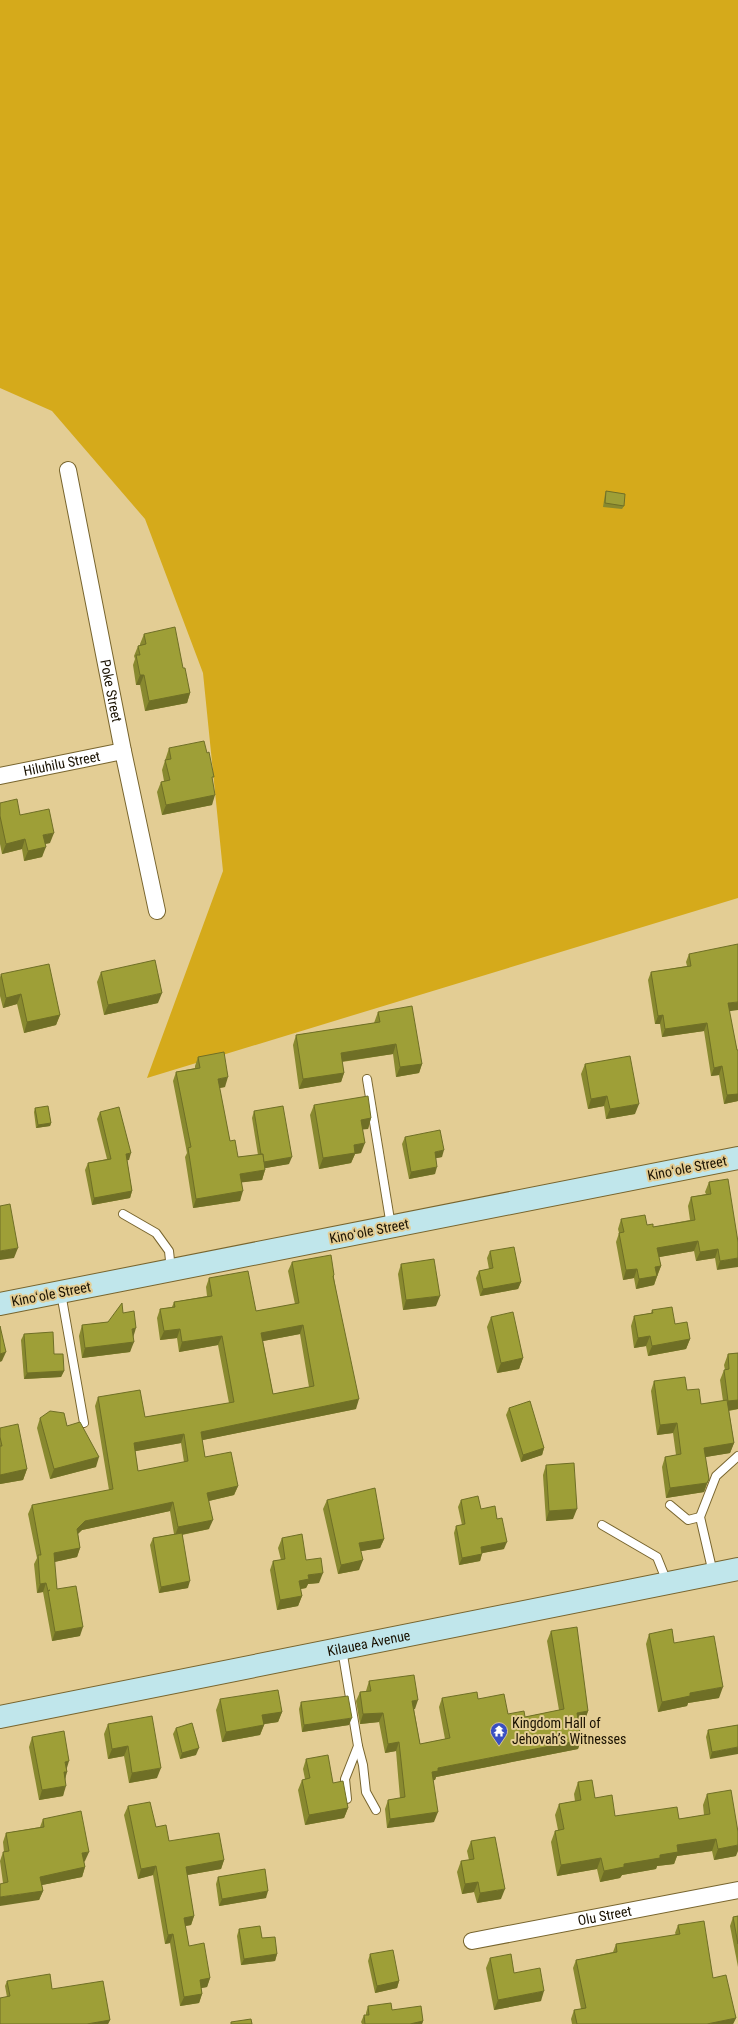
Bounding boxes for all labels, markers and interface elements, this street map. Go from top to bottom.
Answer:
street label: Poke Street [97,658,125,724]
street label: Hiluhilu Street [22,748,102,779]
street label: Kinoʻole Street [646,1152,728,1184]
street label: Kinoʻole Street [328,1215,410,1247]
street label: Kinoʻole Street [10,1278,92,1310]
street label: Kilauea Avenue [326,1627,412,1659]
place label: Kingdom Hall of Jehovah’s Witnesses [512,1715,626,1747]
temple icon: Kingdom Hall of Jehovah’s Witnesses [489,1721,509,1746]
street label: Olu Street [576,1903,633,1929]

